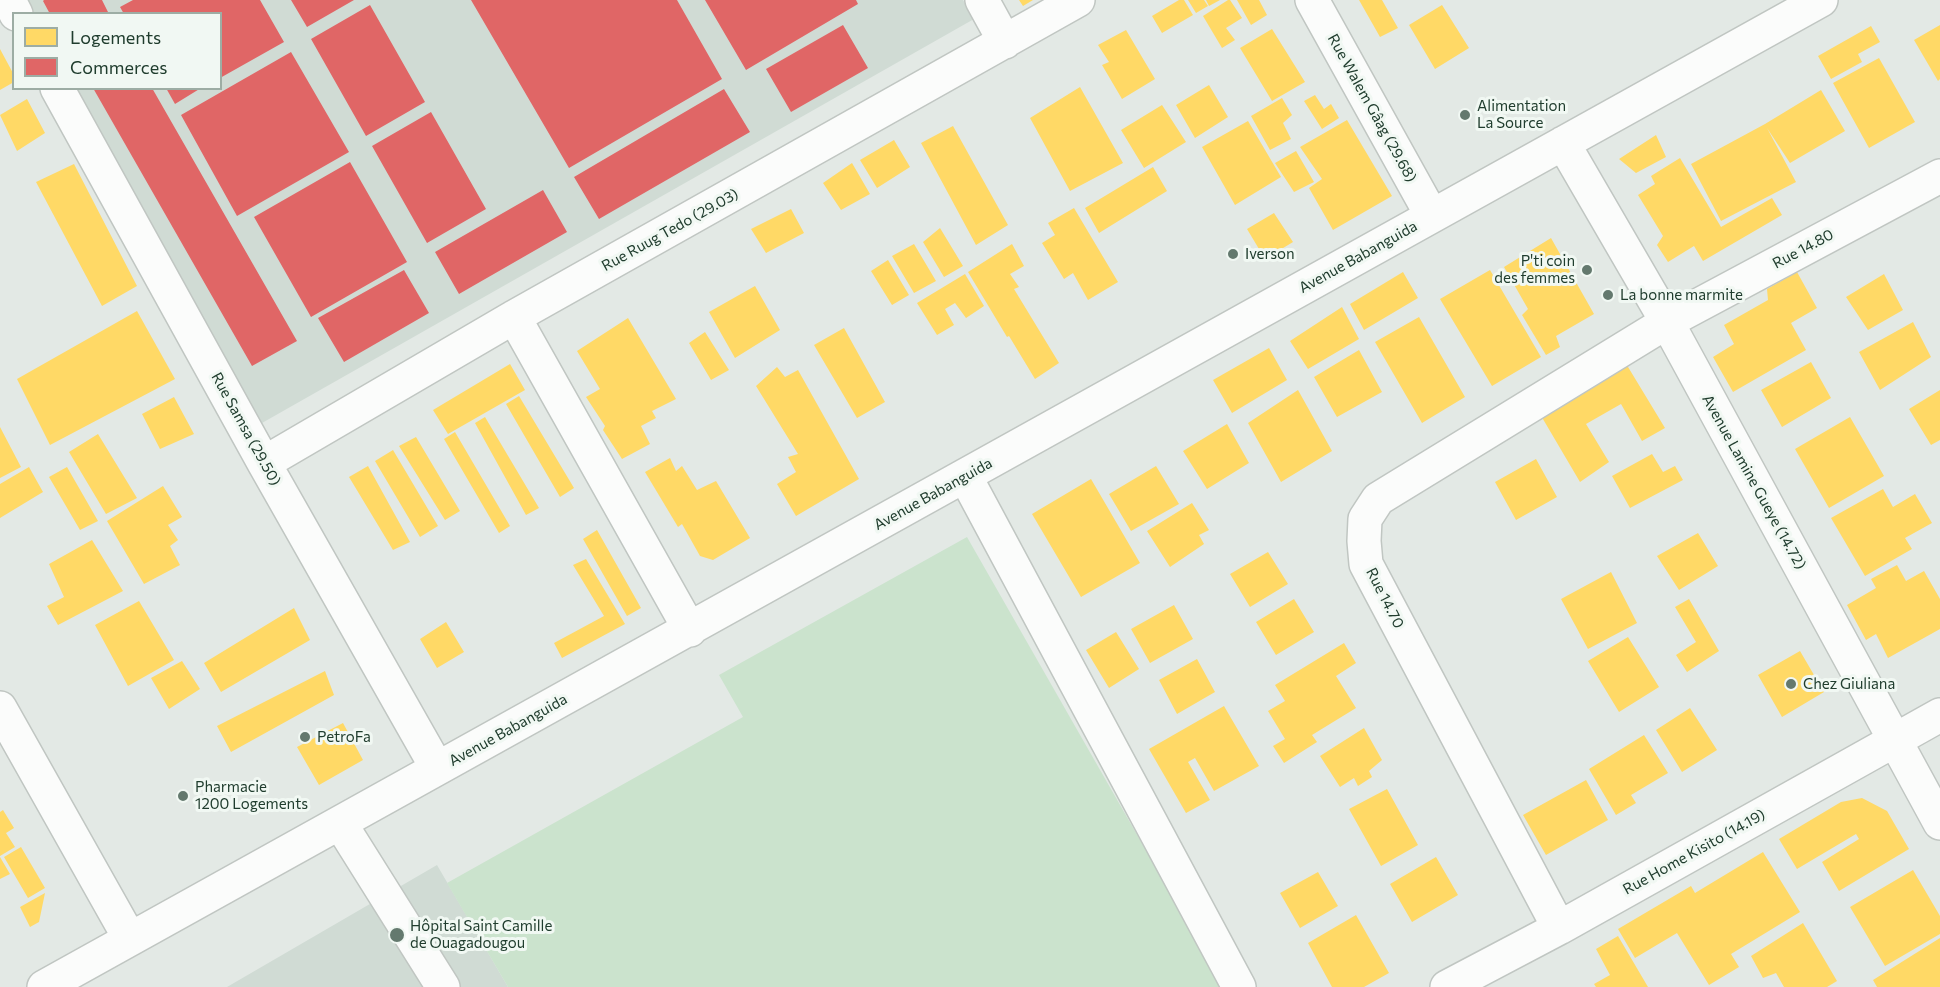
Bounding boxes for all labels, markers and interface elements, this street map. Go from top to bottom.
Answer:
legend [12,12,222,90]
text: Logements [70,26,161,48]
street label: Rue Walem Gâag (29.68) [1324,31,1420,185]
text: Commerces [70,56,167,78]
place label: Alimentation La Source [1477,97,1566,132]
marker: Alimentation La Source [1458,108,1472,122]
street label: Rue Ruug Tedo (29.03) [598,185,742,275]
street label: Avenue Babanguida [1296,217,1420,297]
street label: Rue 14.80 [1769,225,1837,273]
place label: Iverson [1245,245,1295,263]
marker: Iverson [1226,247,1240,261]
place label: P'ti coin des femmes [1494,252,1575,287]
marker: P'ti coin des femmes [1580,263,1594,277]
place label: La bonne marmite [1620,286,1743,304]
marker: La bonne marmite [1601,288,1615,302]
street label: Rue Samsa (29.50) [207,369,285,489]
street label: Avenue Lamine Gueye (14.72) [1698,391,1810,573]
street label: Avenue Babanguida [871,454,995,534]
street label: Rue 14.70 [1362,565,1408,631]
place label: Chez Giuliana [1803,675,1895,693]
marker: Chez Giuliana [1784,677,1798,691]
street label: Avenue Babanguida [446,690,570,770]
place label: PetroFa [317,728,371,746]
marker: PetroFa [298,730,312,744]
place label: Pharmacie 1200 Logements [195,778,308,813]
marker: Pharmacie 1200 Logements [176,789,190,803]
street label: Rue Home Kisito (14.19) [1620,805,1768,899]
place label: Hôpital Saint Camille de Ouagadougou [410,917,552,952]
marker: Hôpital Saint Camille de Ouagadougou [388,926,406,944]

